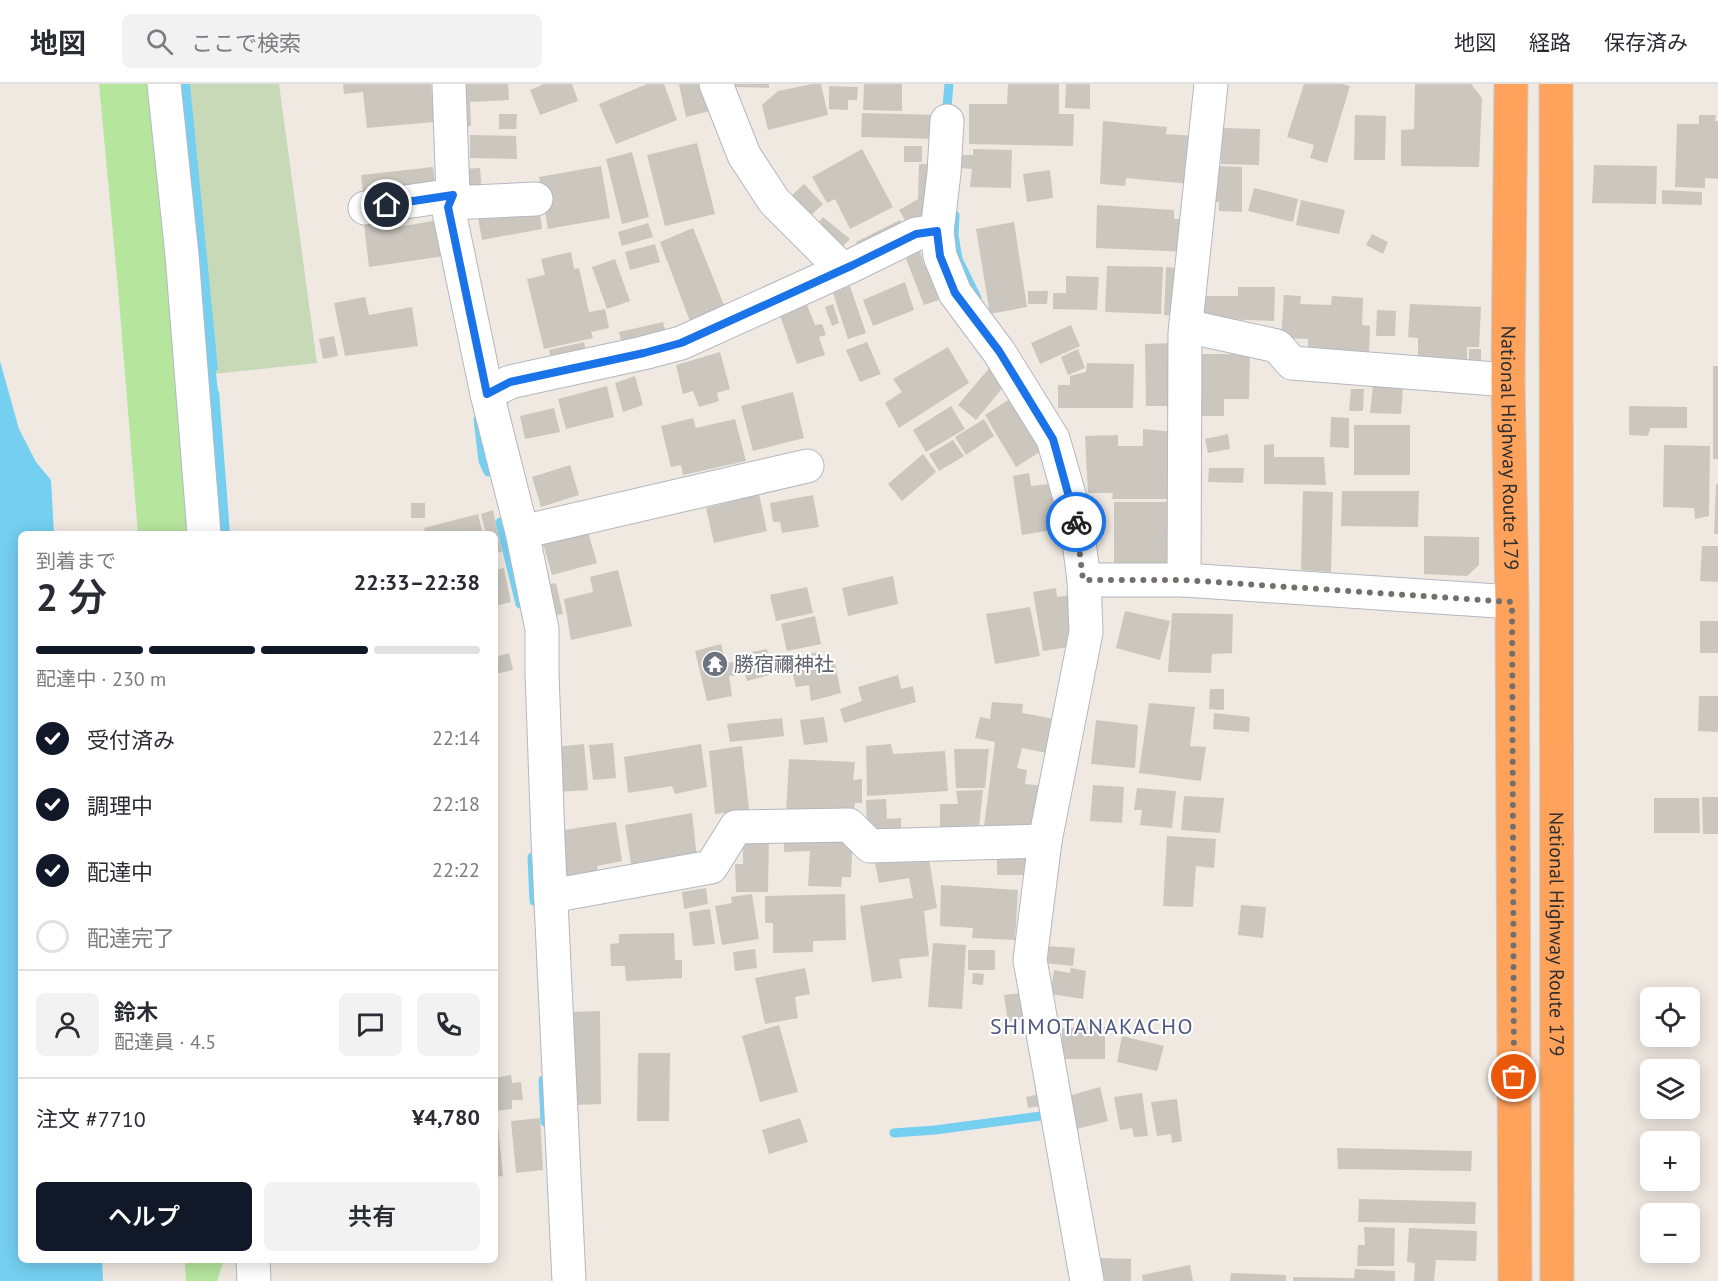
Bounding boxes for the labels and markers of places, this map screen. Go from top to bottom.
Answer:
pin [361,179,412,230]
temple icon: 勝宿禰神社 [700,649,730,679]
place label: 勝宿禰神社 [734,651,834,677]
pin [1488,1051,1539,1102]

